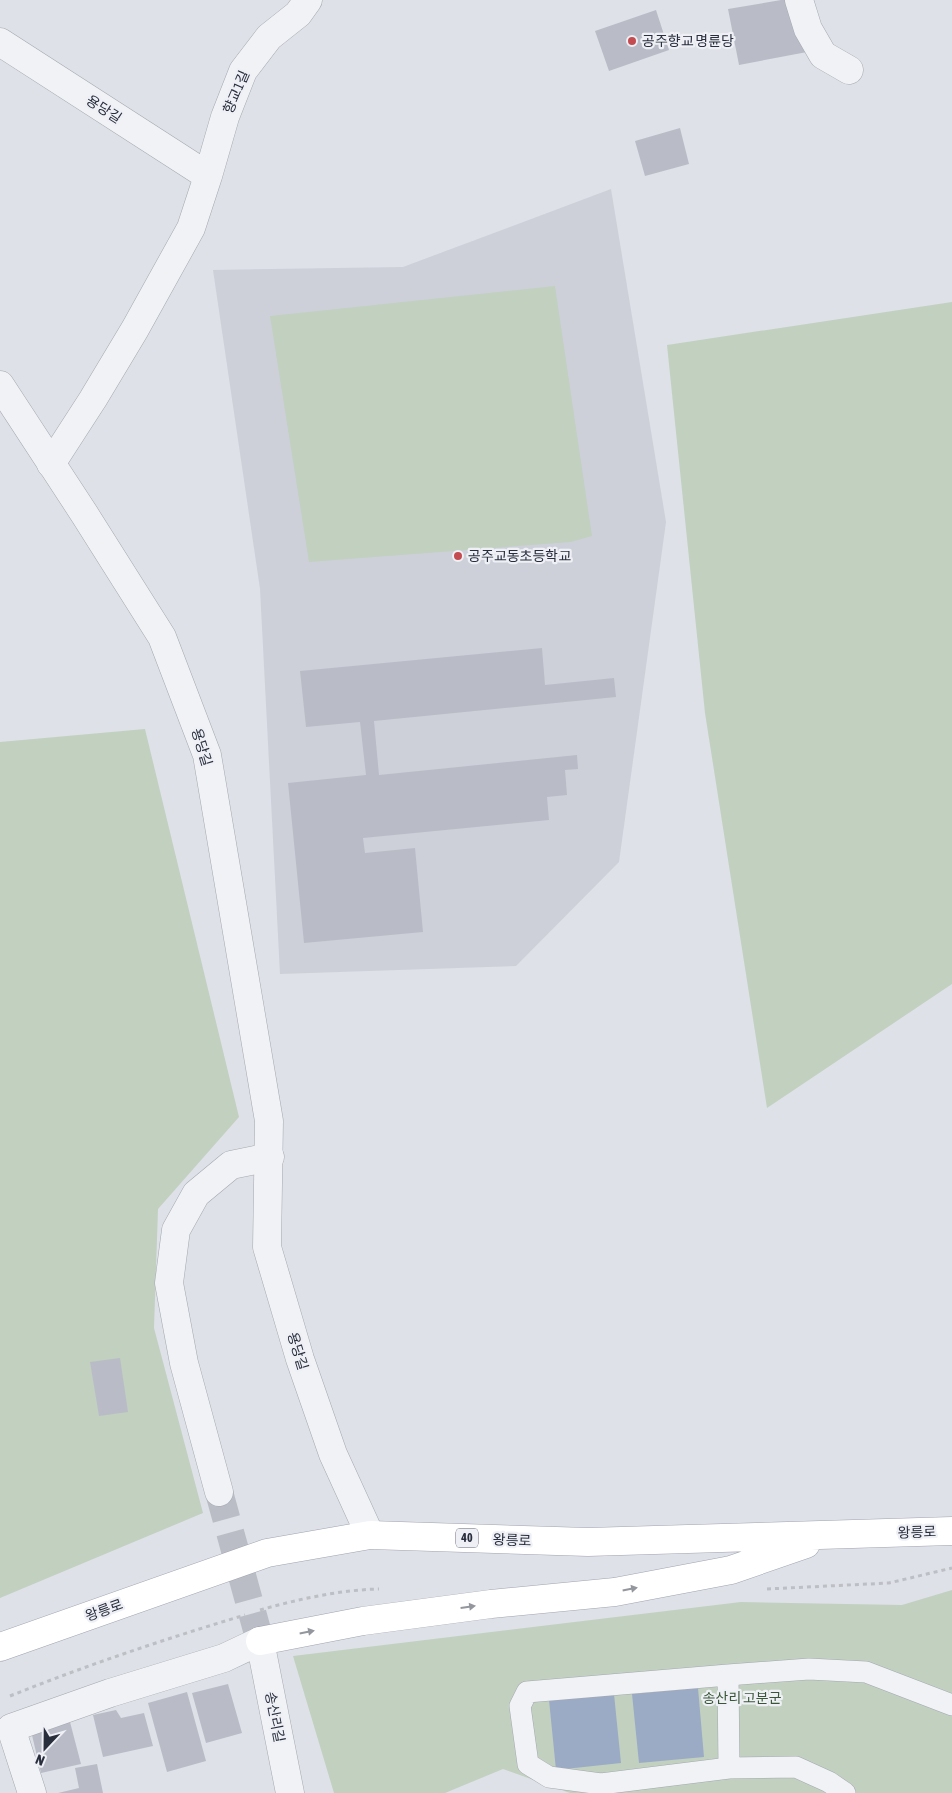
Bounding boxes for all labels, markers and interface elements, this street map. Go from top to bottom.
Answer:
place label: 공주향교 명륜당 [642,33,734,49]
marker: 공주향교 명륜당 [626,35,638,47]
street label: 향교1길 [220,68,252,116]
street label: 용당길 [83,92,125,126]
place label: 공주교동초등학교 [468,548,571,564]
marker: 공주교동초등학교 [452,550,464,562]
street label: 용당길 [189,726,215,768]
street label: 용당길 [285,1330,311,1372]
street label: 왕릉로 [897,1523,937,1541]
road number: 40 [456,1529,478,1548]
street label: 왕릉로 [492,1531,532,1549]
one-way arrow [622,1585,638,1593]
street label: 왕릉로 [83,1596,125,1624]
one-way arrow [460,1603,476,1611]
one-way arrow [300,1627,316,1635]
street label: 송산리길 [262,1690,288,1744]
park label: 송산리 고분군 [702,1690,782,1706]
north arrow [20,1723,70,1773]
text: N [33,1751,47,1769]

